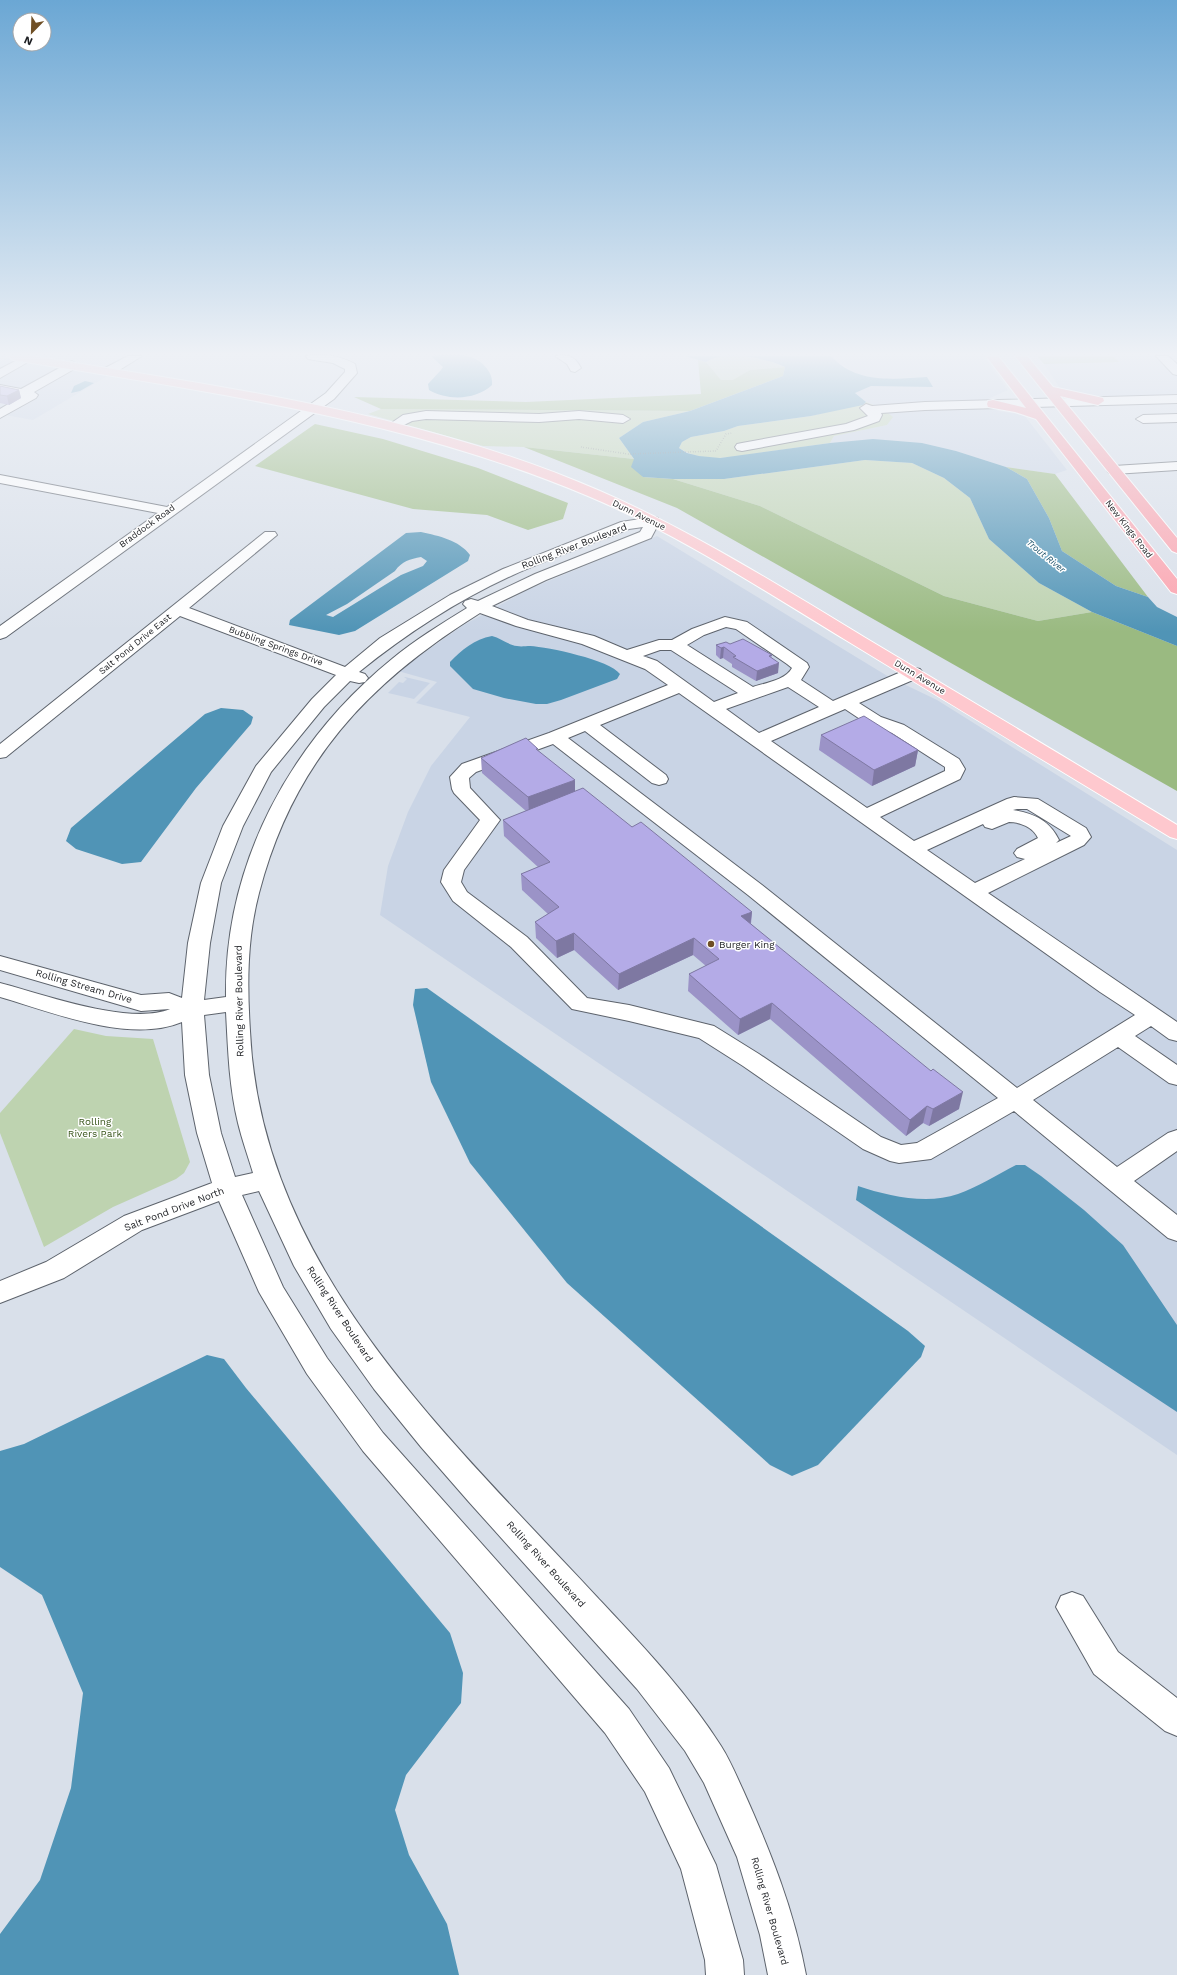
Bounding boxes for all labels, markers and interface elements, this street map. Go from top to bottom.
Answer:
north arrow [12,12,52,52]
text: N [22,33,35,48]
street label: Dunn Avenue [611,498,667,532]
street label: New Kings Road [1103,498,1155,560]
street label: Braddock Road [117,503,177,549]
street label: Rolling River Boulevard [520,521,628,571]
water label: Trout River [1025,537,1068,575]
street label: Salt Pond Drive East [97,612,173,676]
street label: Bubbling Springs Drive [228,624,324,668]
street label: Dunn Avenue [893,658,947,696]
marker: Burger King [706,939,716,949]
place label: Burger King [719,939,775,950]
street label: Rolling River Boulevard [233,945,245,1057]
street label: Rolling Stream Drive [34,967,134,1005]
park label: Rolling Rivers Park [68,1116,122,1139]
street label: Salt Pond Drive North [123,1185,225,1233]
street label: Rolling River Boulevard [305,1264,375,1364]
street label: Rolling River Boulevard [504,1519,588,1609]
street label: Rolling River Boulevard [749,1856,791,1966]

